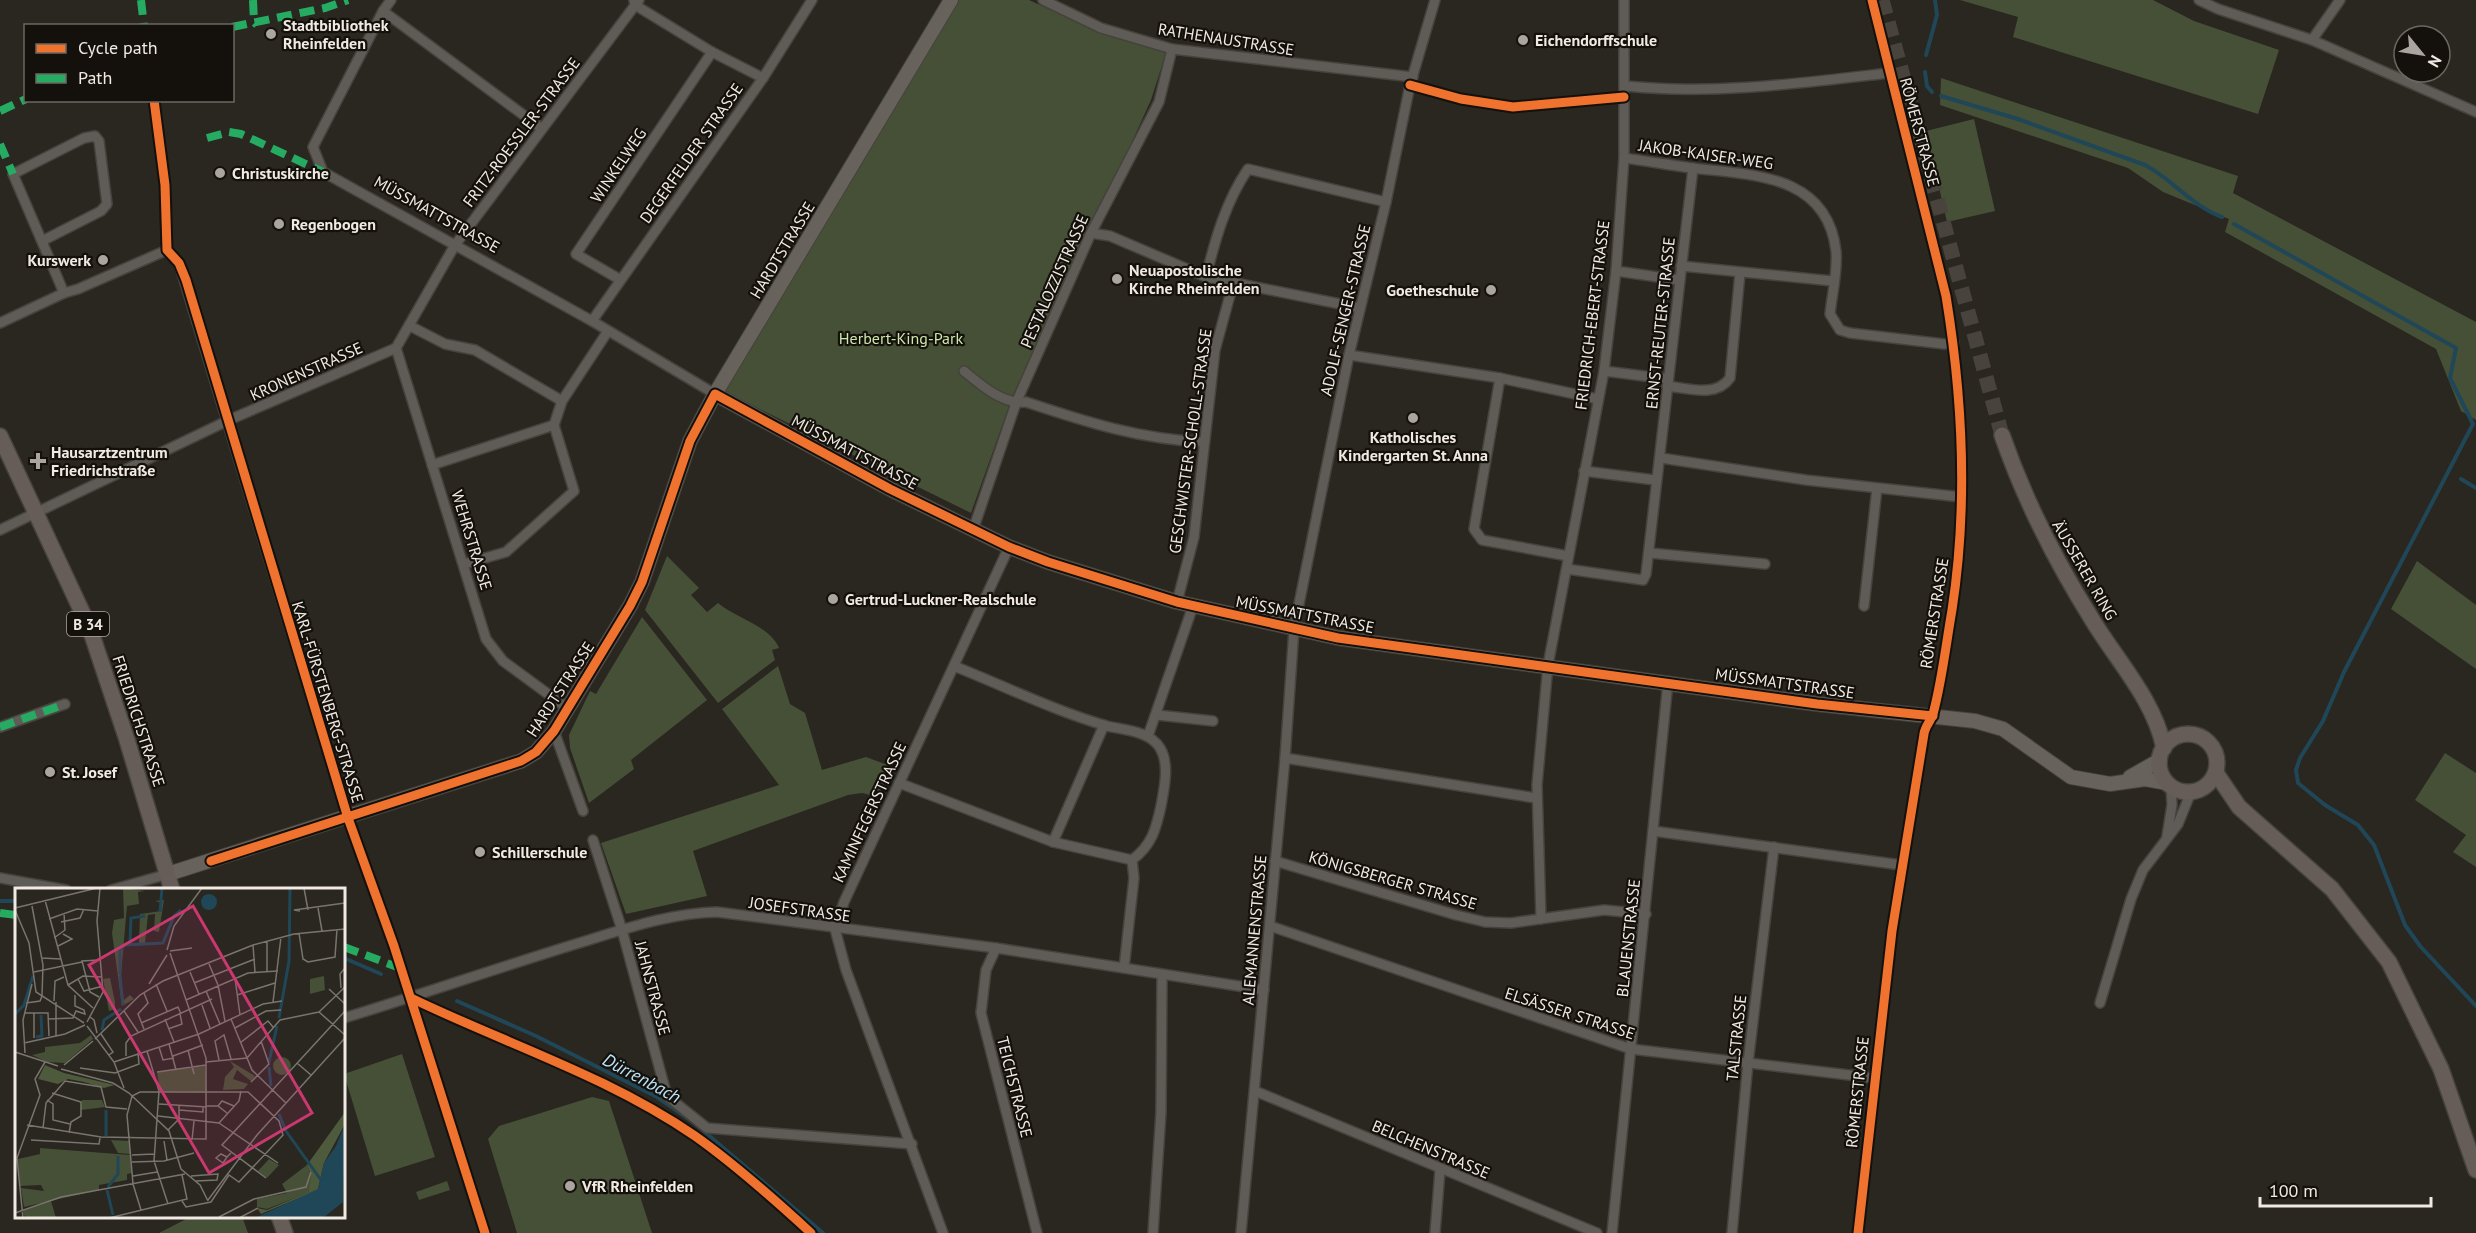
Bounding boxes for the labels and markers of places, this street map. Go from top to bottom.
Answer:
place label: Stadtbibliothek Rheinfelden [283,15,389,53]
marker: Stadtbibliothek Rheinfelden [264,27,278,41]
place label: Eichendorffschule [1535,30,1657,50]
marker: Eichendorffschule [1516,33,1530,47]
place label: Christuskirche [232,163,329,183]
marker: Christuskirche [213,166,227,180]
place label: Regenbogen [291,214,376,234]
marker: Regenbogen [272,217,286,231]
place label: Kurswerk [27,250,91,270]
marker: Kurswerk [96,253,110,267]
place label: Neuapostolische Kirche Rheinfelden [1129,260,1260,298]
marker: Neuapostolische Kirche Rheinfelden [1110,272,1124,286]
place label: Goetheschule [1386,280,1479,300]
marker: Goetheschule [1484,283,1498,297]
marker: Katholisches Kindergarten St. Anna [1406,411,1420,425]
place label: Katholisches Kindergarten St. Anna [1338,427,1488,465]
place label: Hausarztzentrum Friedrichstraße [51,442,168,480]
marker: Hausarztzentrum Friedrichstraße [29,452,47,470]
place label: Gertrud-Luckner-Realschule [845,589,1036,609]
marker: Gertrud-Luckner-Realschule [826,592,840,606]
place label: St. Josef [62,762,118,782]
marker: St. Josef [43,765,57,779]
place label: Schillerschule [492,842,587,862]
marker: Schillerschule [473,845,487,859]
place label: VfR Rheinfelden [581,1176,693,1196]
marker: VfR Rheinfelden [563,1179,577,1193]

